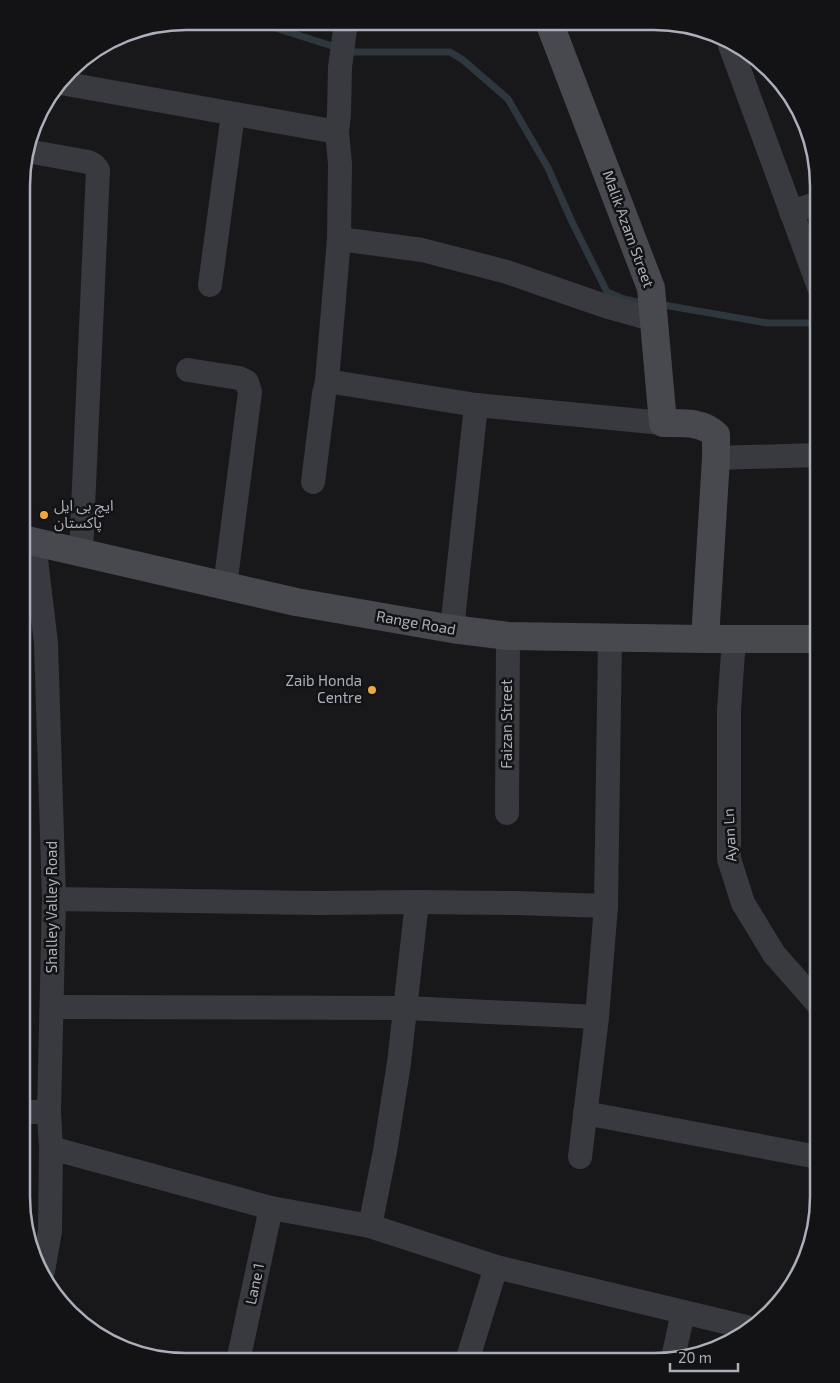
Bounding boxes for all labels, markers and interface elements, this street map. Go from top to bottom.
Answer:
street label: Malik Azam Street [599,168,659,290]
place label: ایچ بی ایل پاکستان [54,496,114,533]
marker: ایچ بی ایل پاکستان [38,509,50,521]
street label: Range Road [375,606,457,638]
place label: Zaib Honda Centre [286,671,362,706]
street label: Faizan Street [497,679,515,769]
marker: Zaib Honda Centre [366,684,378,696]
street label: Ayan Ln [719,808,739,862]
street label: Shalley Valley Road [42,841,60,973]
street label: Lane 1 [241,1261,267,1306]
scale bar [670,1340,738,1372]
text: 20 m [678,1348,712,1366]

